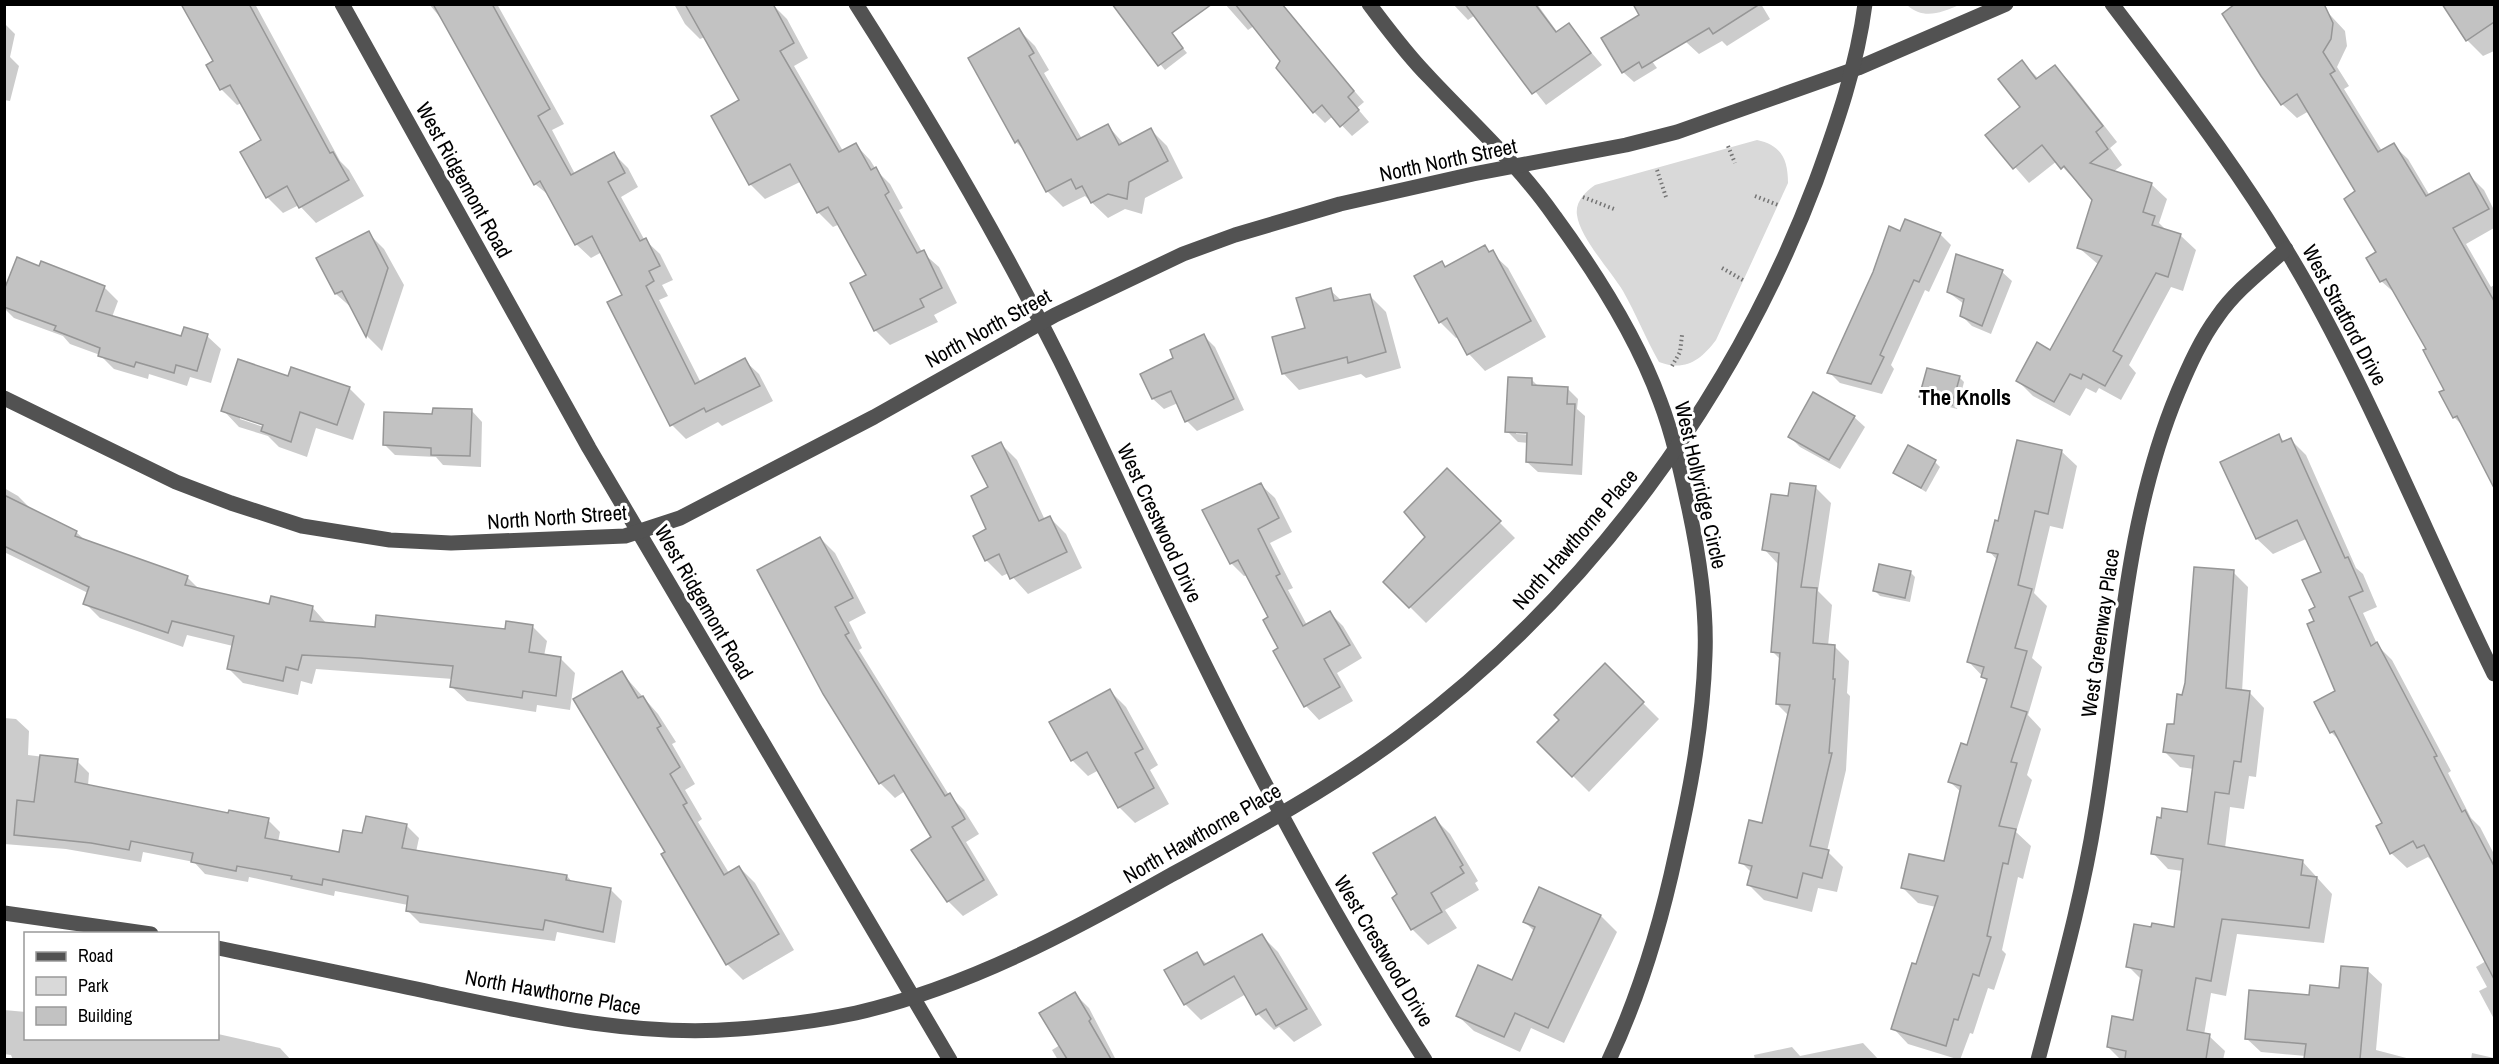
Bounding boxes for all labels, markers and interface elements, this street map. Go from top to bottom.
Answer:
street label: West Ridgemont Road [409,97,519,263]
street label: North North Street [1377,131,1520,189]
street label: West Stratford Drive [2296,239,2394,391]
street label: North North Street [920,281,1056,375]
district label: The Knolls [1919,382,2011,412]
street label: West Hollyridge Circle [1668,398,1734,572]
street label: West Crestwood Drive [1111,439,1209,607]
street label: North Hawthorne Place [1506,462,1644,616]
street label: North North Street [486,498,628,536]
street label: West Ridgemont Road [648,519,760,685]
street label: West Greenway Place [2074,547,2126,719]
street label: North Hawthorne Place [1118,776,1286,890]
street label: West Crestwood Drive [1327,870,1441,1032]
legend [24,932,219,1040]
text: Road [78,943,113,968]
street label: North Hawthorne Place [463,962,643,1022]
text: Park [78,973,109,998]
text: Building [78,1003,133,1028]

